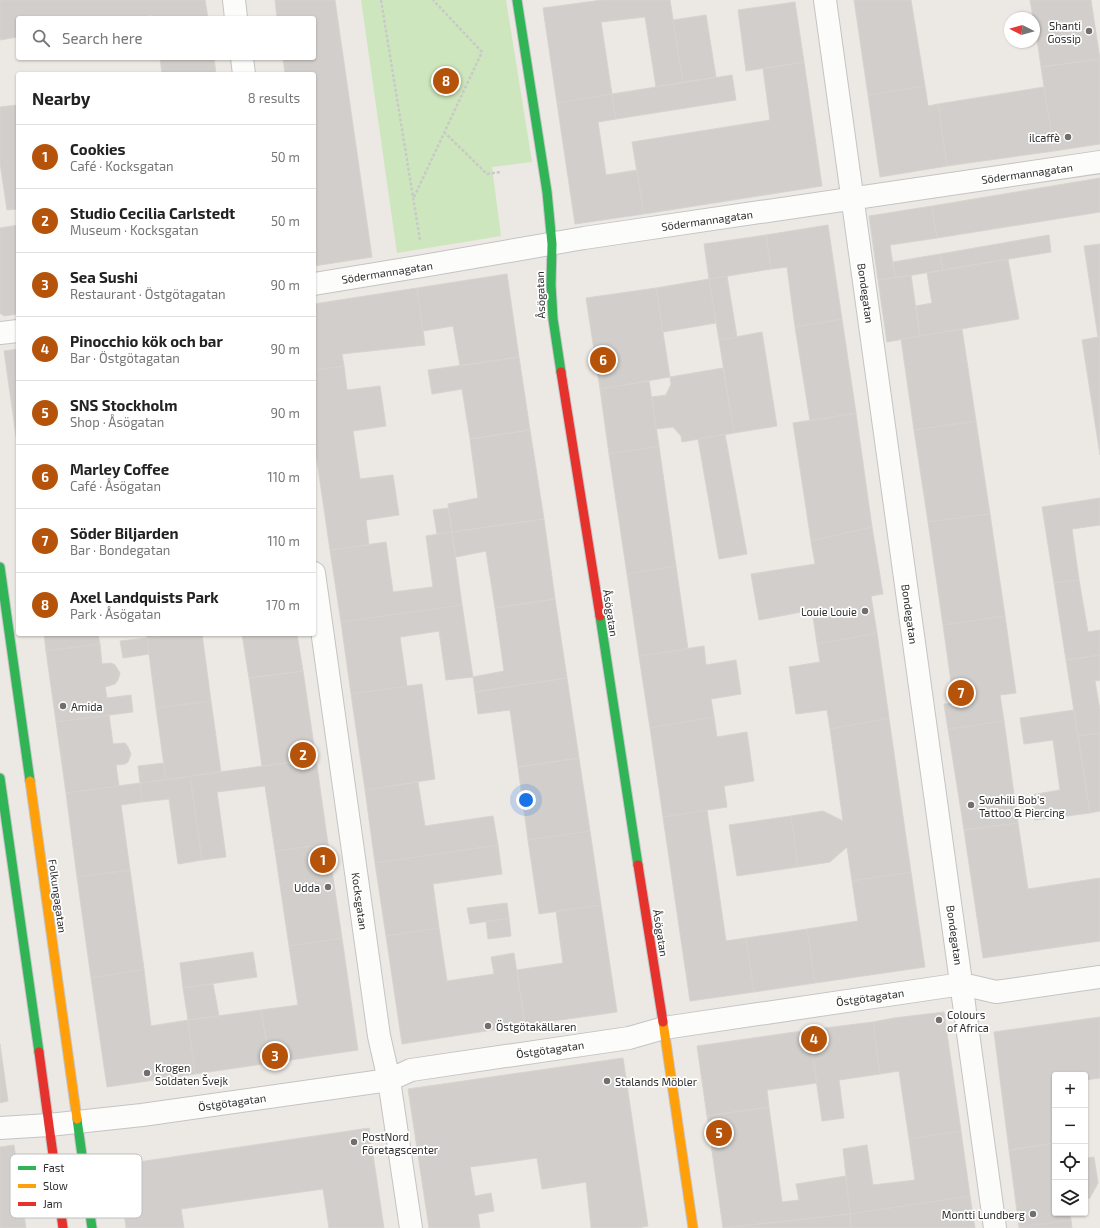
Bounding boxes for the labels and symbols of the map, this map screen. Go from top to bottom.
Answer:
north arrow [1004,12,1040,48]
place label: Shanti Gossip [1048,19,1081,45]
marker: Shanti Gossip [1084,26,1094,36]
pin: 8 [433,66,459,96]
place label: ilcaffè [1029,131,1060,144]
marker: ilcaffè [1063,132,1073,142]
street label: Södermannagatan [980,160,1074,186]
street label: Södermannagatan [660,207,754,233]
street label: Södermannagatan [340,258,434,286]
street label: Bondegatan [855,262,877,324]
street label: Åsögatan [533,271,547,319]
pin: 6 [590,345,616,375]
street label: Bondegatan [899,583,921,645]
street label: Åsögatan [601,589,621,637]
place label: Louie Louie [801,605,857,618]
marker: Louie Louie [860,606,870,616]
pin: 7 [948,678,974,708]
place label: Amida [71,700,103,713]
marker: Amida [58,701,68,711]
pin: 2 [290,740,316,770]
your location [516,790,536,810]
place label: Swahili Bob's Tattoo & Piercing [979,793,1065,819]
marker: Swahili Bob's Tattoo & Piercing [966,800,976,810]
pin: 1 [310,845,336,875]
street label: Folkungagatan [46,858,70,934]
street label: Kocksgatan [350,871,370,931]
place label: Udda [294,881,320,894]
marker: Udda [323,882,333,892]
street label: Bondegatan [944,904,966,966]
street label: Åsögatan [651,909,671,957]
street label: Östgötagatan [835,985,905,1008]
place label: Colours of Africa [947,1008,989,1034]
marker: Colours of Africa [934,1015,944,1025]
place label: Östgötakällaren [496,1019,576,1033]
marker: Östgötakällaren [483,1021,493,1031]
pin: 4 [801,1024,827,1054]
street label: Östgötagatan [515,1037,585,1060]
pin: 3 [262,1041,288,1071]
place label: Krogen Soldaten Švejk [155,1061,228,1088]
marker: Krogen Soldaten Švejk [142,1068,152,1078]
place label: Stalands Möbler [615,1075,698,1088]
marker: Stalands Möbler [602,1076,612,1086]
street label: Östgötagatan [197,1090,267,1113]
pin: 5 [706,1118,732,1148]
place label: PostNord Företagscenter [362,1130,439,1156]
marker: PostNord Företagscenter [349,1137,359,1147]
legend [10,1154,142,1218]
text: Fast [43,1161,65,1174]
text: Slow [43,1179,68,1192]
text: Jam [43,1197,62,1210]
place label: Montti Lundberg [942,1208,1025,1221]
marker: Montti Lundberg [1028,1209,1038,1219]

